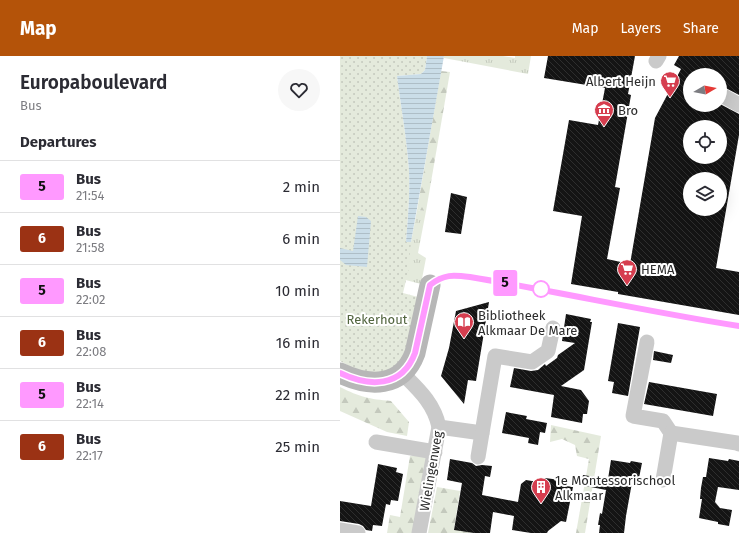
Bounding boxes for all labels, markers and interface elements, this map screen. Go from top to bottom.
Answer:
text: Map [20,17,57,40]
text: Map [572,20,598,37]
text: Layers [620,20,661,37]
text: Share [683,20,719,37]
north arrow [683,68,727,112]
map controls [683,68,727,216]
button: heart [278,69,320,111]
supermarket icon: Albert Heijn [659,70,681,98]
text: Europaboulevard [20,71,167,94]
place label: Albert Heijn [586,74,656,89]
text: Bus [20,98,42,113]
museum icon: Bro [593,99,615,127]
place label: Bro [618,103,638,118]
button: locate [683,120,727,164]
text: Departures [20,133,97,151]
text: Bus [76,170,101,188]
button: layers [683,172,727,216]
text: 5 [38,178,46,195]
text: 2 min [283,178,320,196]
text: 21:54 [76,188,104,203]
text: Bus [76,222,101,240]
text: 6 [38,230,46,247]
text: 6 min [282,230,320,248]
text: 21:58 [76,240,105,255]
supermarket icon: HEMA [616,258,638,286]
place label: HEMA [641,262,675,277]
line badge: 5 [492,270,518,296]
text: Bus [76,274,101,292]
text: 5 [501,274,509,291]
unlabelled marker [532,280,550,298]
text: 5 [38,282,46,299]
text: 10 min [275,282,320,300]
text: 22:02 [76,292,106,307]
place label: Bibliotheek Alkmaar De Mare [478,308,577,338]
library icon: Bibliotheek Alkmaar De Mare [453,311,475,339]
park label: Rekerhout [347,312,408,327]
text: Bus [76,326,101,344]
text: 6 [38,334,46,351]
text: 16 min [276,334,320,352]
text: 22:08 [76,344,106,359]
text: Bus [76,378,101,396]
text: 5 [38,386,46,403]
text: 22 min [275,386,320,404]
text: 22:14 [76,396,104,411]
text: Bus [76,430,101,448]
street label: Wielingenweg [417,430,445,512]
text: 6 [38,438,46,455]
text: 25 min [275,438,320,456]
text: 22:17 [76,448,103,463]
place label: 1e Montessorischool Alkmaar [555,473,675,503]
building icon: 1e Montessorischool Alkmaar [530,476,552,504]

